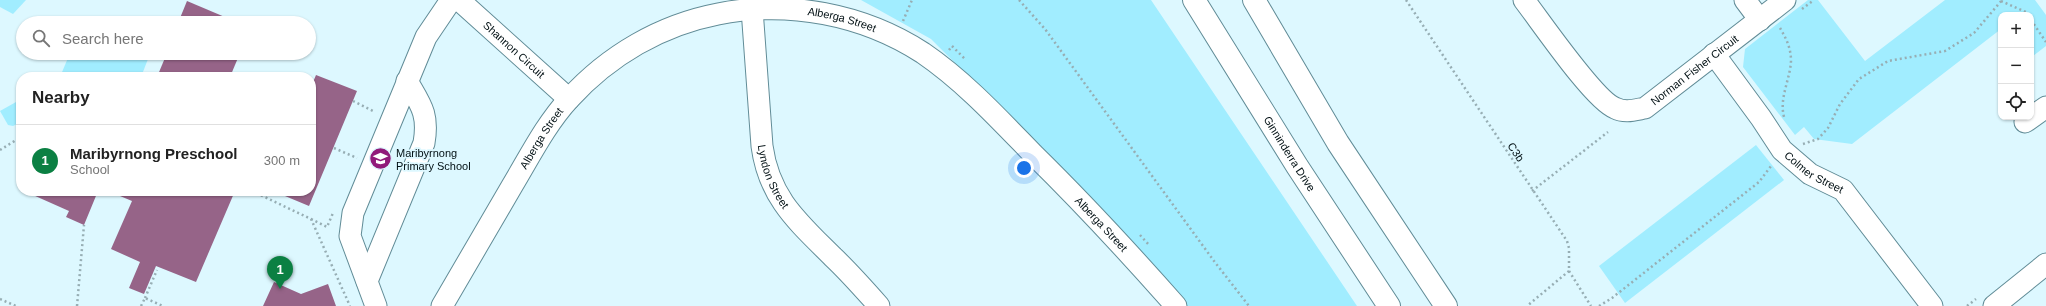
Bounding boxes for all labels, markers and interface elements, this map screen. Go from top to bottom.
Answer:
street label: Alberga Street [807,5,878,34]
map controls [1998,12,2034,120]
button: + [1998,12,2034,48]
search box [16,16,316,60]
street label: Shannon Circuit [481,19,547,80]
icon: search [30,27,52,49]
text: Search here [62,30,144,47]
street label: Norman Fisher Circuit [1648,32,1741,107]
button: − [1998,48,2034,84]
button: locate [1998,84,2034,120]
text: Nearby [32,88,90,107]
street label: Alberga Street [517,105,565,171]
street label: Ginninderra Drive [1262,114,1318,193]
street label: C3b [1505,140,1527,164]
street label: Lyndon Street [756,144,791,211]
text: Maribyrnong Preschool [70,145,238,162]
school or university icon: Maribyrnong Primary School [368,146,394,172]
place label: Maribyrnong Primary School [396,147,471,172]
street label: Colmer Street [1782,149,1845,195]
text: 1 [41,153,49,168]
text: 300 m [264,153,300,168]
your location [1014,158,1034,178]
text: School [70,162,110,177]
street label: Alberga Street [1073,194,1130,254]
pin: 1 [267,256,293,289]

